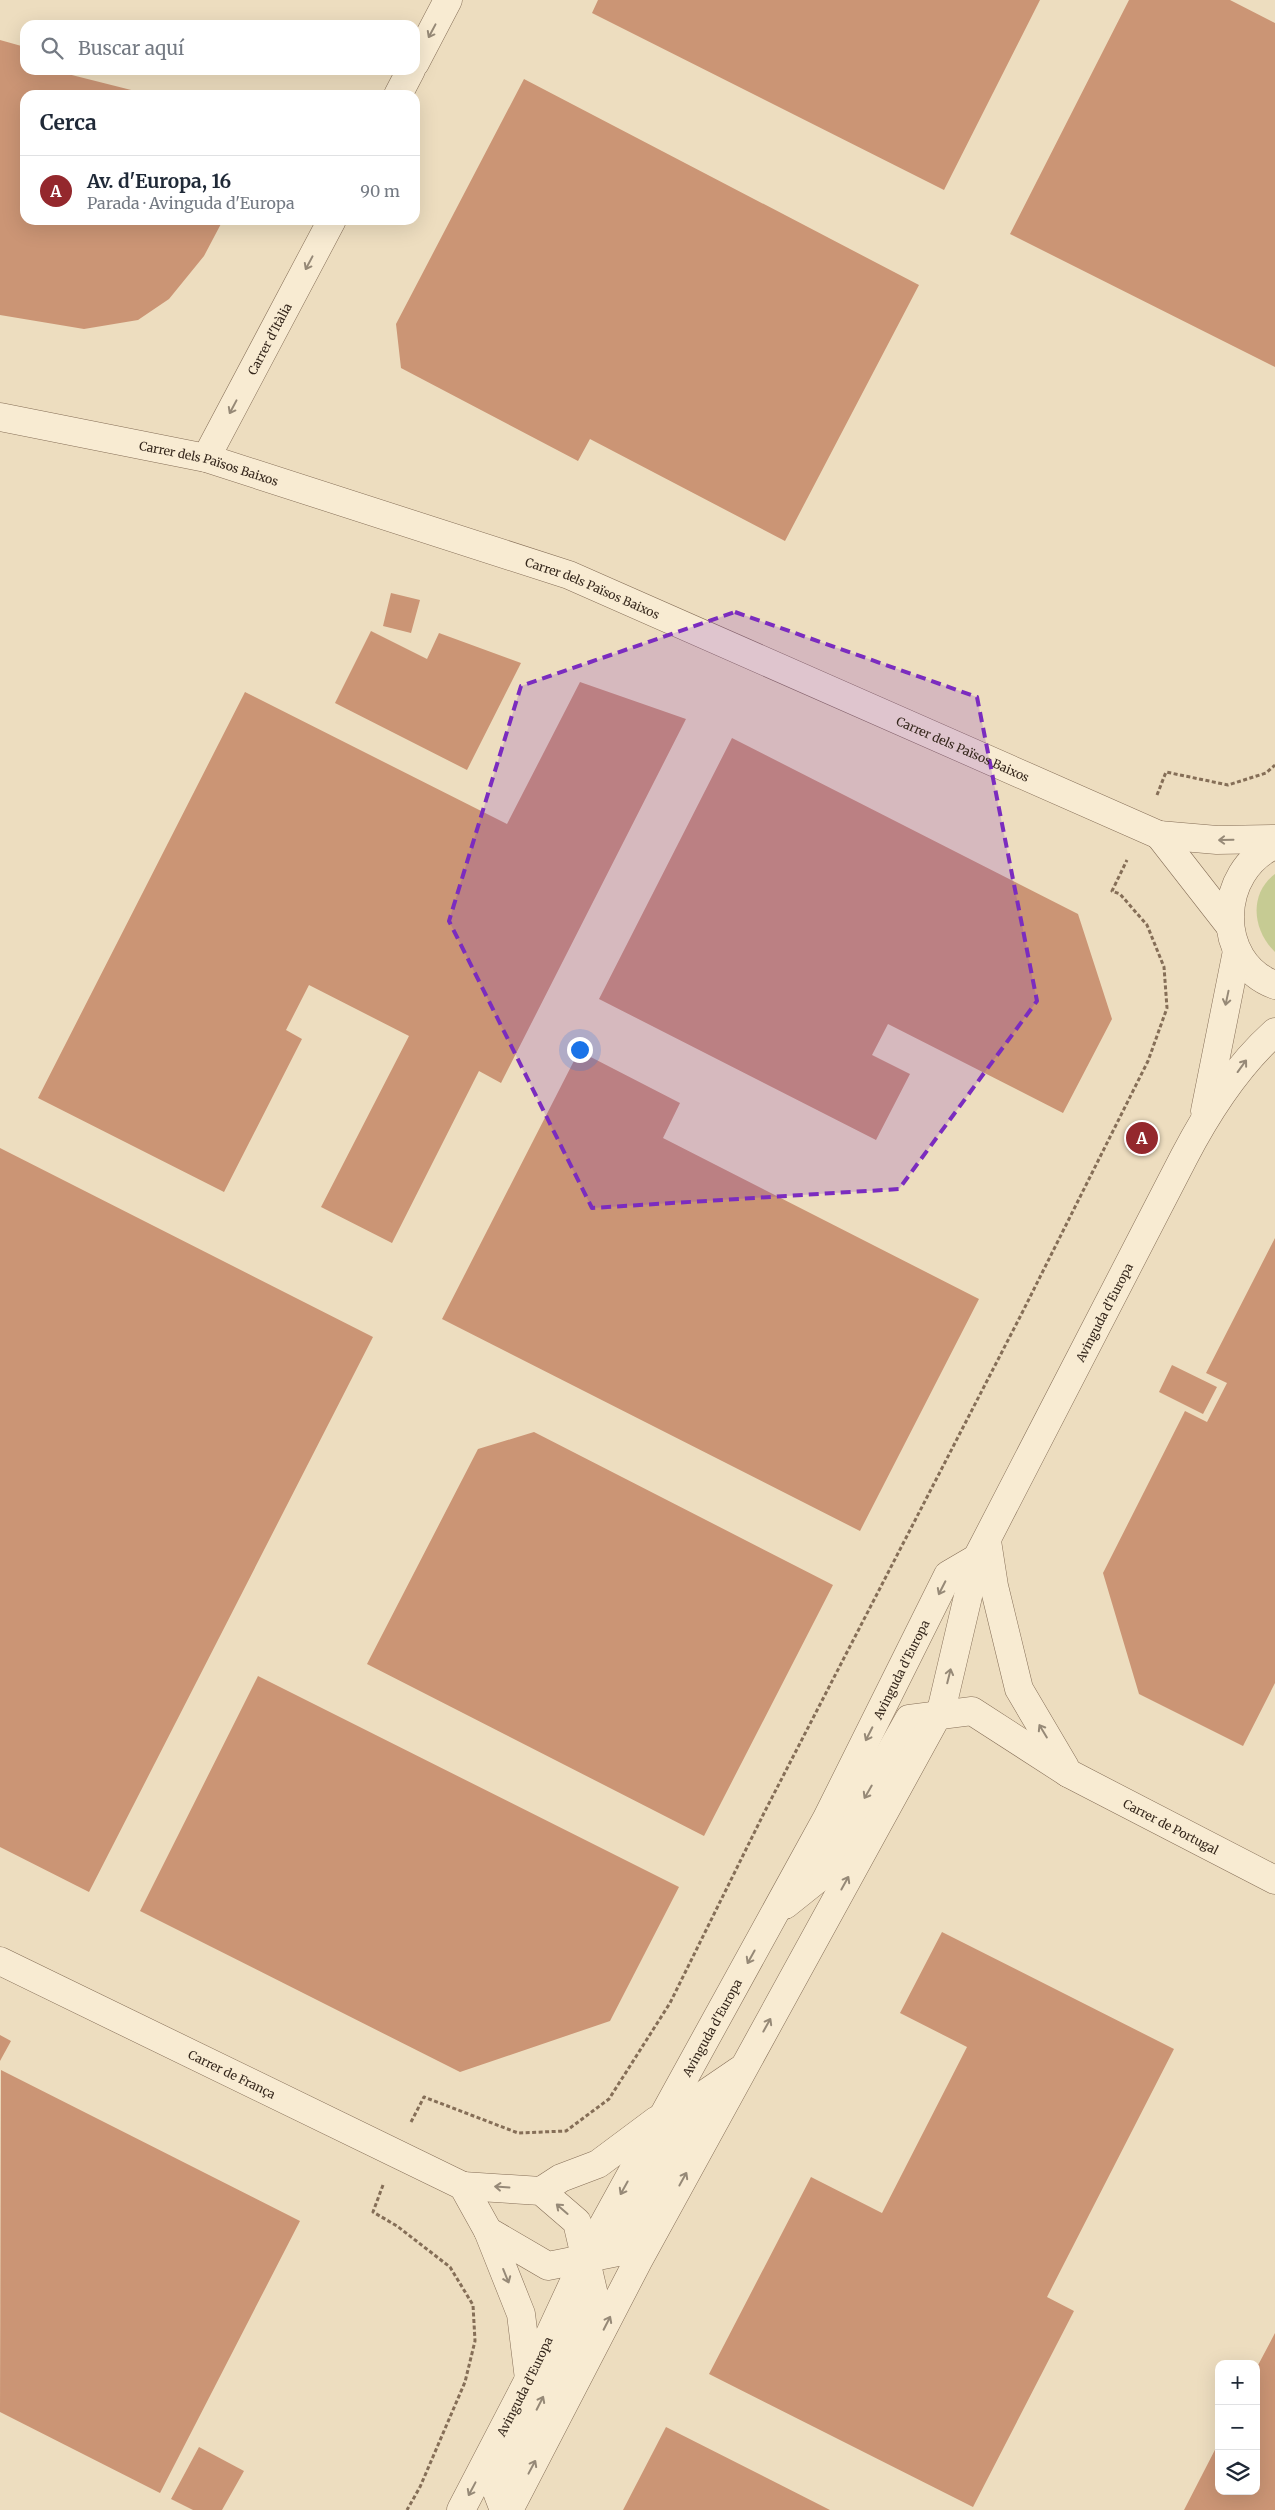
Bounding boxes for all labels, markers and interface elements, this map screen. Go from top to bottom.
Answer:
search box [20,20,420,75]
one-way arrow [426,24,436,38]
icon: search [38,34,66,62]
text: Buscar aquí [78,36,184,60]
text: Cerca [40,109,97,136]
text: Av. d'Europa, 16 [87,169,231,193]
text: A [50,181,62,201]
text: 90 m [360,181,400,201]
text: Parada · Avinguda d'Europa [87,193,295,213]
one-way arrow [304,255,313,270]
street label: Carrer d'Itàlia [244,300,295,377]
one-way arrow [228,399,237,414]
street label: Carrer dels Països Baixos [138,437,281,488]
street label: Carrer dels Països Baixos [524,554,662,622]
street label: Carrer dels Països Baixos [894,713,1032,785]
one-way arrow [1219,835,1235,845]
one-way arrow [1222,990,1231,1006]
your location [567,1037,593,1063]
one-way arrow [1237,1060,1248,1073]
pin: A [1126,1119,1158,1157]
street label: Avinguda d'Europa [1072,1260,1136,1365]
one-way arrow [936,1581,946,1596]
street label: Avinguda d'Europa [869,1617,932,1723]
one-way arrow [945,1669,954,1685]
one-way arrow [1038,1724,1048,1738]
one-way arrow [864,1726,873,1741]
one-way arrow [862,1784,872,1798]
street label: Carrer de Portugal [1121,1795,1222,1857]
one-way arrow [841,1876,850,1891]
one-way arrow [746,1950,756,1965]
street label: Avinguda d'Europa [678,1976,745,2080]
one-way arrow [762,2019,772,2033]
street label: Carrer de França [186,2046,279,2102]
one-way arrow [679,2172,688,2187]
one-way arrow [619,2180,628,2195]
one-way arrow [494,2183,510,2192]
one-way arrow [556,2204,569,2215]
one-way arrow [502,2268,511,2283]
one-way arrow [602,2315,612,2330]
street label: Avinguda d'Europa [493,2334,555,2439]
map controls [1215,2360,1260,2495]
button: + [1215,2360,1260,2405]
one-way arrow [536,2396,545,2411]
button: − [1215,2405,1260,2450]
button: layers [1215,2450,1260,2495]
one-way arrow [528,2460,537,2475]
one-way arrow [467,2481,476,2496]

